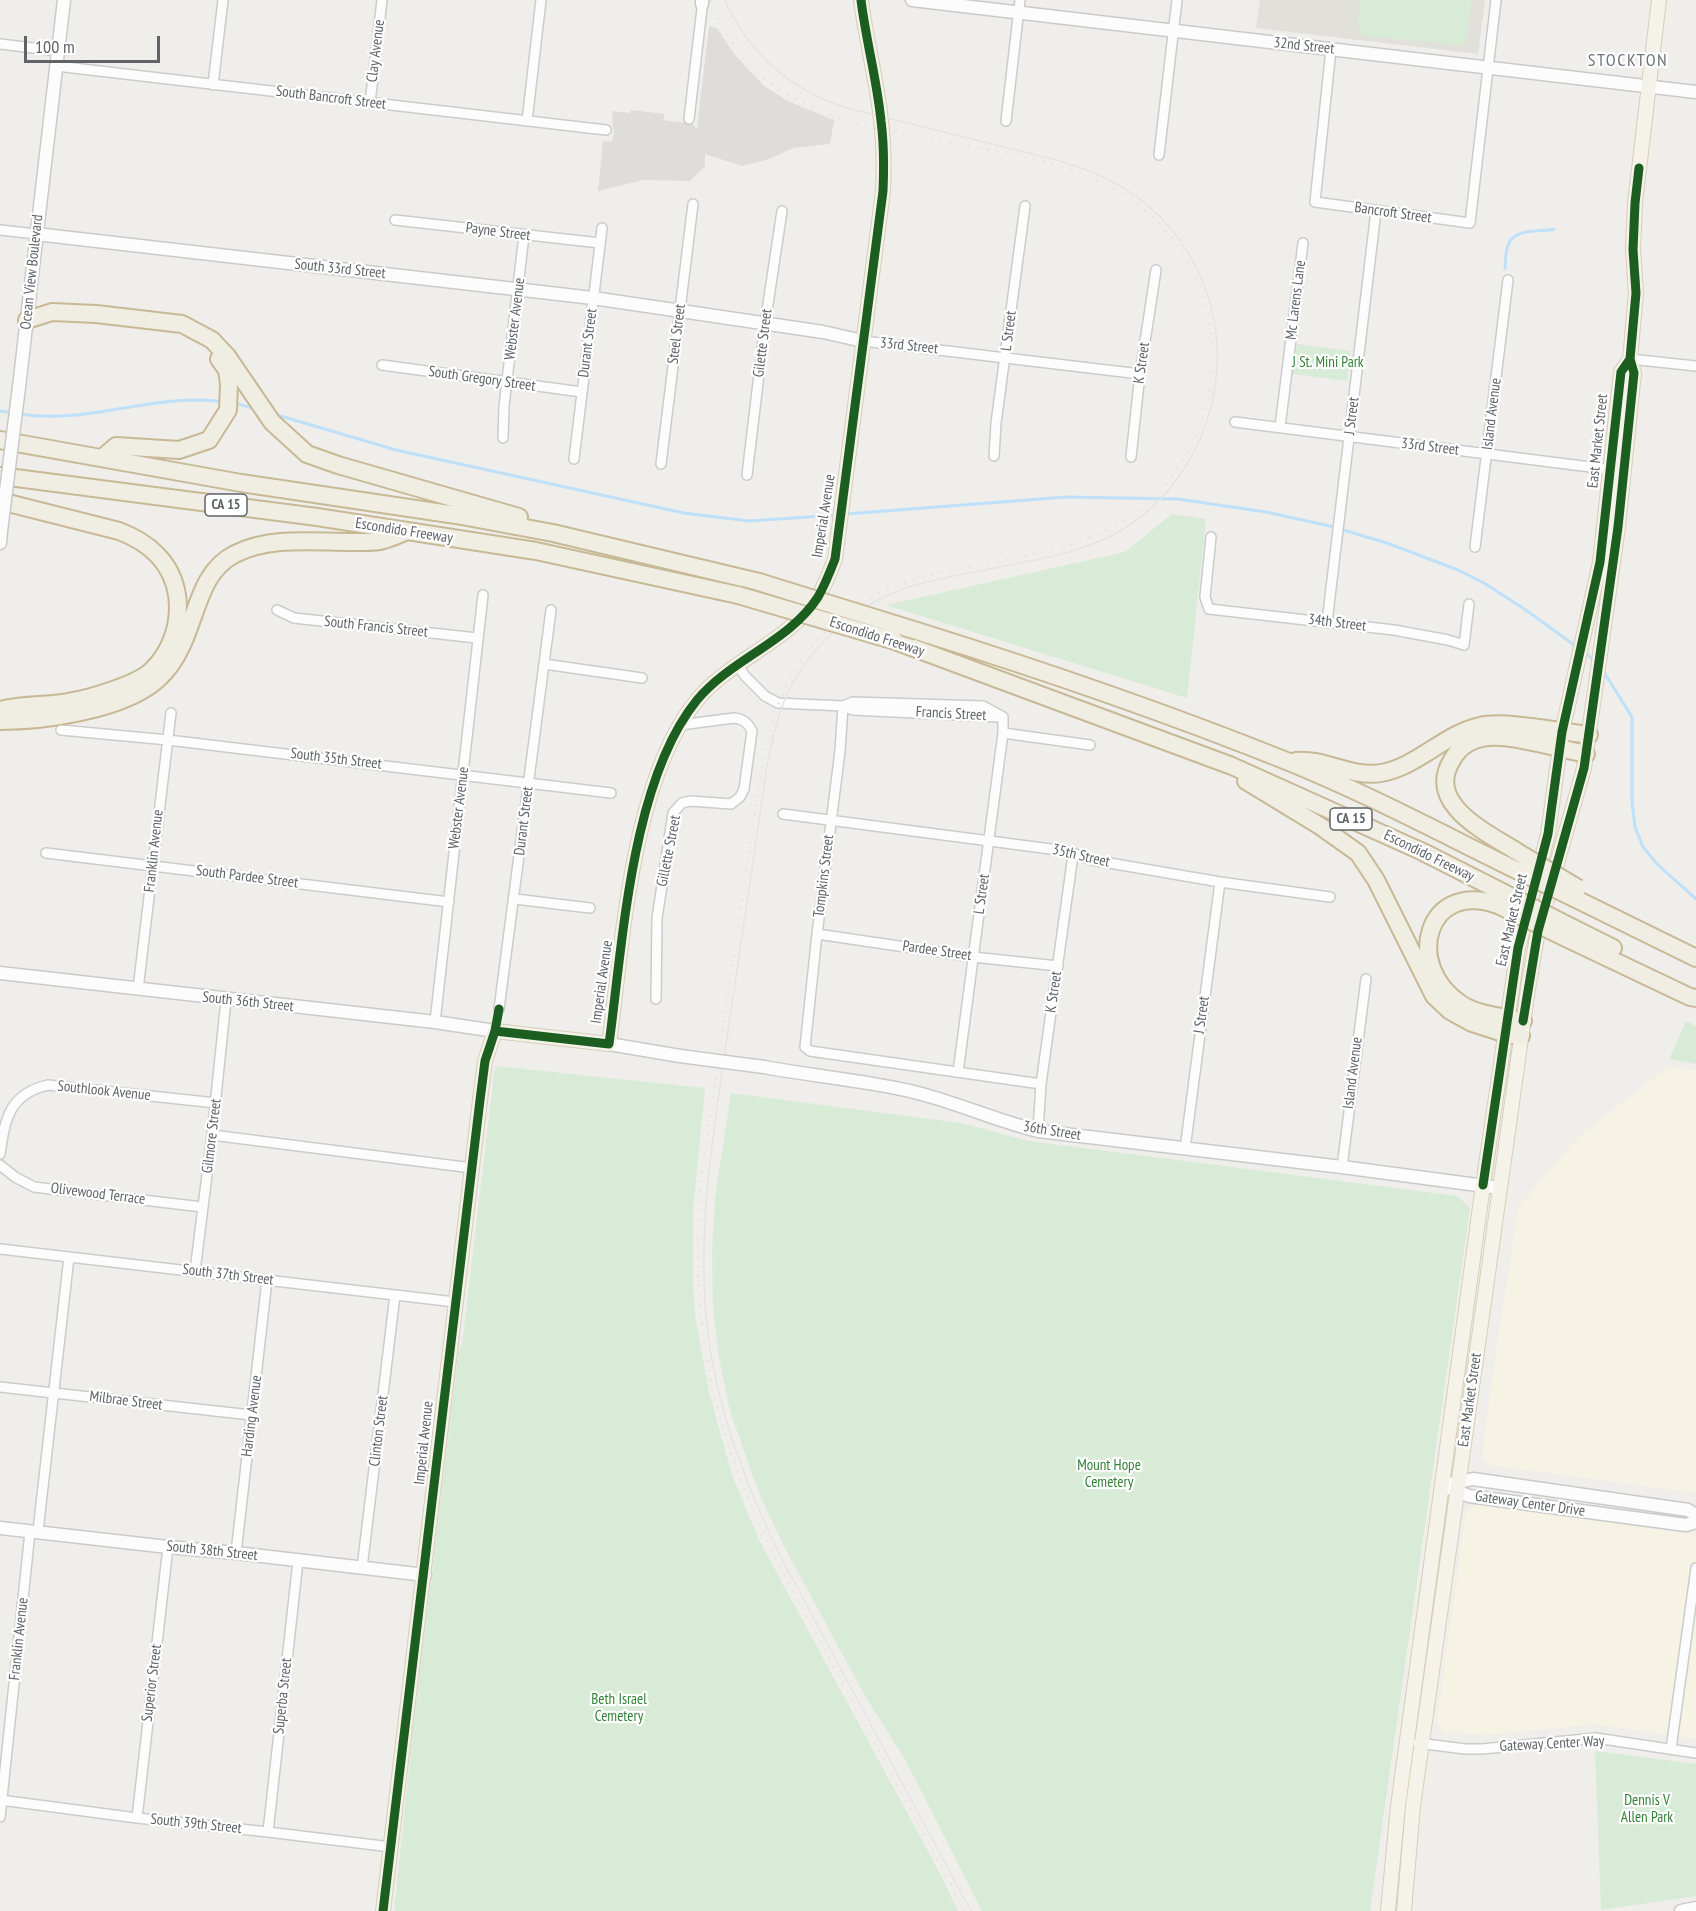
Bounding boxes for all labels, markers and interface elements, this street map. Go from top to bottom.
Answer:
street label: Clay Avenue [363,19,389,83]
scale bar [27,24,164,62]
street label: 32nd Street [1273,34,1335,58]
text: 100 m [35,35,75,58]
district label: STOCKTON [1588,50,1668,72]
street label: South Bancroft Street [275,82,387,114]
street label: Bancroft Street [1353,199,1433,227]
street label: Ocean View Boulevard [17,214,47,330]
street label: Payne Street [465,219,531,245]
street label: South 33rd Street [293,255,387,283]
street label: Mc Larens Lane [1282,259,1310,341]
street label: Webster Avenue [501,277,529,361]
street label: Steel Street [664,303,690,365]
street label: Durant Street [575,307,601,379]
street label: Gilette Street [750,308,776,378]
street label: L Street [998,310,1020,352]
street label: 33rd Street [879,334,939,358]
street label: K Street [1130,341,1154,385]
park label: J St. Mini Park [1292,354,1364,372]
street label: South Gregory Street [427,363,537,395]
street label: Island Avenue [1479,377,1505,451]
street label: East Market Street [1584,393,1612,489]
street label: J Street [1341,396,1363,436]
street label: 33rd Street [1400,435,1460,459]
street label: Imperial Avenue [809,473,839,559]
road number: CA 15 [205,494,247,516]
street label: Escondido Freeway [354,514,454,548]
street label: 34th Street [1307,611,1367,635]
street label: South Francis Street [323,613,429,641]
street label: Escondido Freeway [827,613,927,661]
street label: Francis Street [915,703,987,725]
street label: South 35th Street [289,744,383,774]
street label: Webster Avenue [445,766,473,850]
street label: Durant Street [511,785,537,857]
road number: CA 15 [1330,808,1372,830]
street label: Franklin Avenue [141,809,167,893]
street label: Gillette Street [653,814,685,888]
street label: Escondido Freeway [1381,826,1477,886]
street label: Tompkins Street [810,834,838,918]
street label: 35th Street [1050,841,1112,871]
street label: South Pardee Street [195,862,299,892]
street label: East Market Street [1493,872,1531,968]
street label: L Street [970,873,994,915]
street label: Pardee Street [901,937,973,965]
street label: Imperial Avenue [587,939,617,1025]
street label: K Street [1042,970,1066,1014]
street label: South 36th Street [201,988,295,1016]
street label: J Street [1190,995,1214,1035]
street label: Island Avenue [1340,1036,1366,1110]
street label: Southlook Avenue [57,1077,151,1105]
street label: Gilmore Street [199,1098,225,1174]
street label: 36th Street [1022,1118,1082,1144]
street label: Olivewood Terrace [50,1179,146,1209]
street label: South 37th Street [181,1260,275,1290]
street label: East Market Street [1454,1352,1486,1448]
street label: Harding Avenue [238,1374,266,1458]
street label: Milbrae Street [89,1388,163,1414]
street label: Clinton Street [366,1394,392,1468]
street label: Imperial Avenue [411,1400,437,1486]
park label: Mount Hope Cemetery [1077,1457,1141,1492]
street label: Gateway Center Drive [1474,1487,1586,1521]
street label: South 38th Street [165,1537,259,1565]
street label: Franklin Avenue [6,1597,32,1681]
street label: Superior Street [138,1643,166,1723]
street label: Superba Street [270,1657,296,1735]
park label: Beth Israel Cemetery [591,1691,647,1726]
street label: Gateway Center Way [1499,1732,1605,1756]
park label: Dennis V Allen Park [1621,1792,1673,1827]
street label: South 39th Street [149,1810,243,1838]

